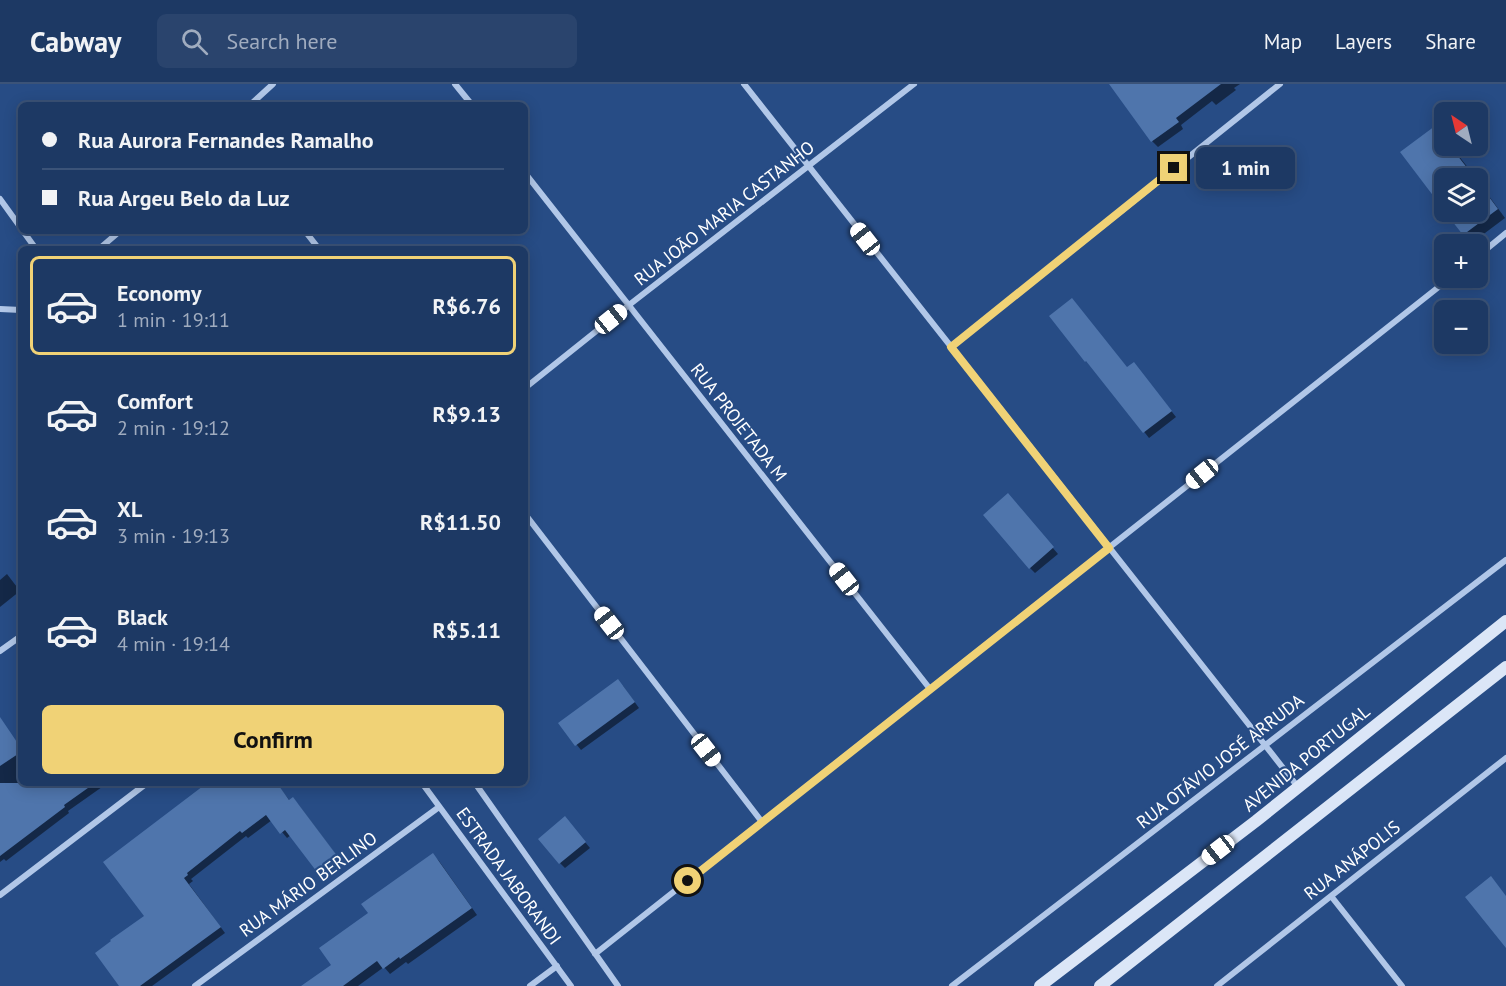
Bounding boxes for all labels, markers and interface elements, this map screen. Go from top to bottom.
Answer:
search box [157,14,577,68]
text: Cabway [30,23,121,60]
icon: search [178,25,211,58]
text: Search here [226,27,337,55]
text: Map [1264,28,1302,55]
text: Layers [1335,28,1392,55]
text: Share [1425,28,1476,55]
north arrow [1434,102,1488,156]
map controls [1434,102,1488,354]
text: Rua Aurora Fernandes Ramalho [78,126,373,154]
street label: RUA JOÃO MARIA CASTANHO [629,135,819,291]
callout: 1 min [1195,147,1294,189]
route end [1160,154,1187,181]
text: 1 min [1221,155,1270,181]
button: layers [1434,168,1488,222]
text: Rua Argeu Belo da Luz [78,184,290,212]
car [847,219,883,259]
button: + [1434,234,1488,288]
icon: car [45,279,99,333]
text: Economy [117,279,201,307]
text: R$6.76 [432,292,501,320]
button: − [1434,300,1488,354]
car [591,301,631,337]
text: 1 min · 19:11 [117,307,230,333]
street label: RUA PROJETADA M [686,358,792,486]
icon: car [45,387,99,441]
text: Comfort [117,387,193,415]
text: R$9.13 [432,400,501,428]
text: 2 min · 19:12 [117,415,230,441]
car [1182,456,1222,492]
icon: car [45,495,99,549]
text: XL [117,495,142,523]
text: R$11.50 [420,508,501,536]
text: 3 min · 19:13 [117,523,230,549]
car [826,559,862,599]
icon: car [45,603,99,657]
text: Black [117,603,168,631]
car [591,603,627,643]
text: R$5.11 [432,616,501,644]
text: 4 min · 19:14 [117,631,230,657]
street label: RUA OTÁVIO JOSÉ ARRUDA [1132,688,1309,834]
street label: AVENIDA PORTUGAL [1238,700,1374,816]
button: Confirm [42,705,504,774]
car [688,730,724,770]
street label: ESTRADA JABORANDI [451,803,567,949]
street label: RUA ANÁPOLIS [1299,815,1405,905]
street label: RUA MÁRIO BERLINO [235,826,381,942]
car [1198,832,1238,868]
route start [674,867,701,894]

